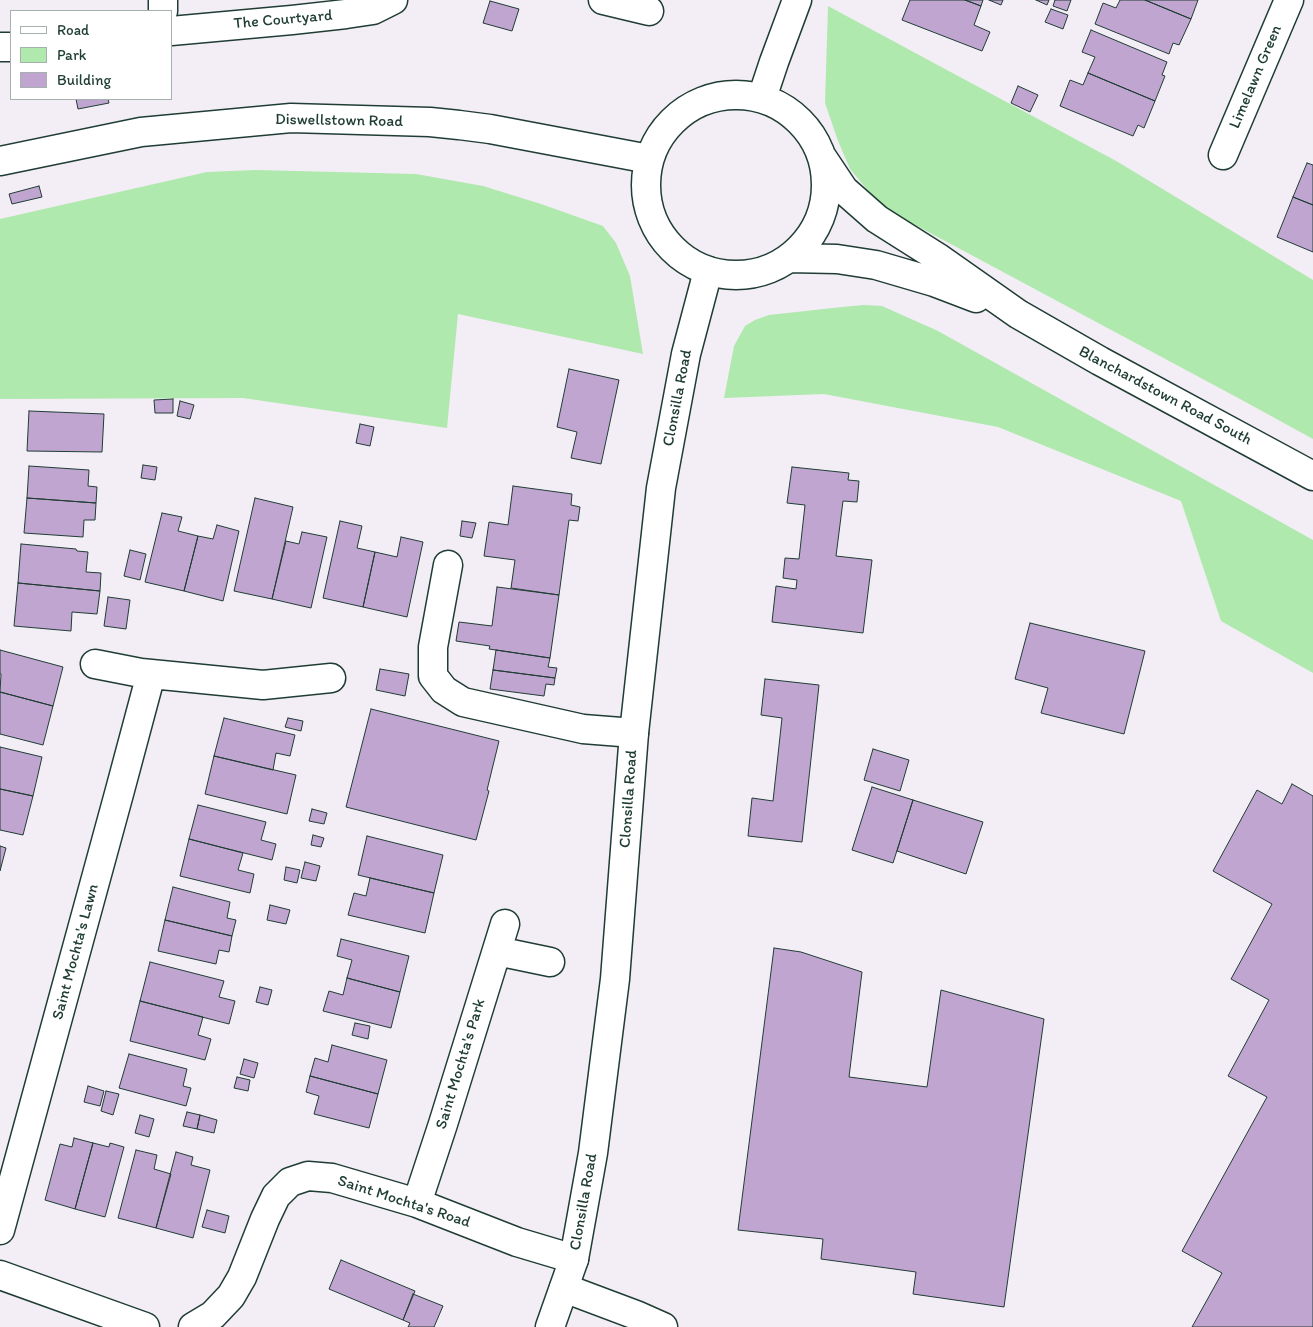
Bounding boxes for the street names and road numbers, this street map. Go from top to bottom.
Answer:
street label: The Courtyard [233,6,333,34]
street label: Limelawn Green [1226,22,1286,132]
street label: Diswellstown Road [275,110,403,132]
street label: Blanchardstown Road South [1075,342,1255,450]
street label: Clonsilla Road [659,348,697,448]
street label: Clonsilla Road [616,749,642,849]
street label: Saint Mochta's Lawn [49,882,103,1022]
street label: Saint Mochta's Park [432,996,490,1132]
street label: Clonsilla Road [566,1152,602,1252]
street label: Saint Mochta's Road [335,1171,473,1233]

